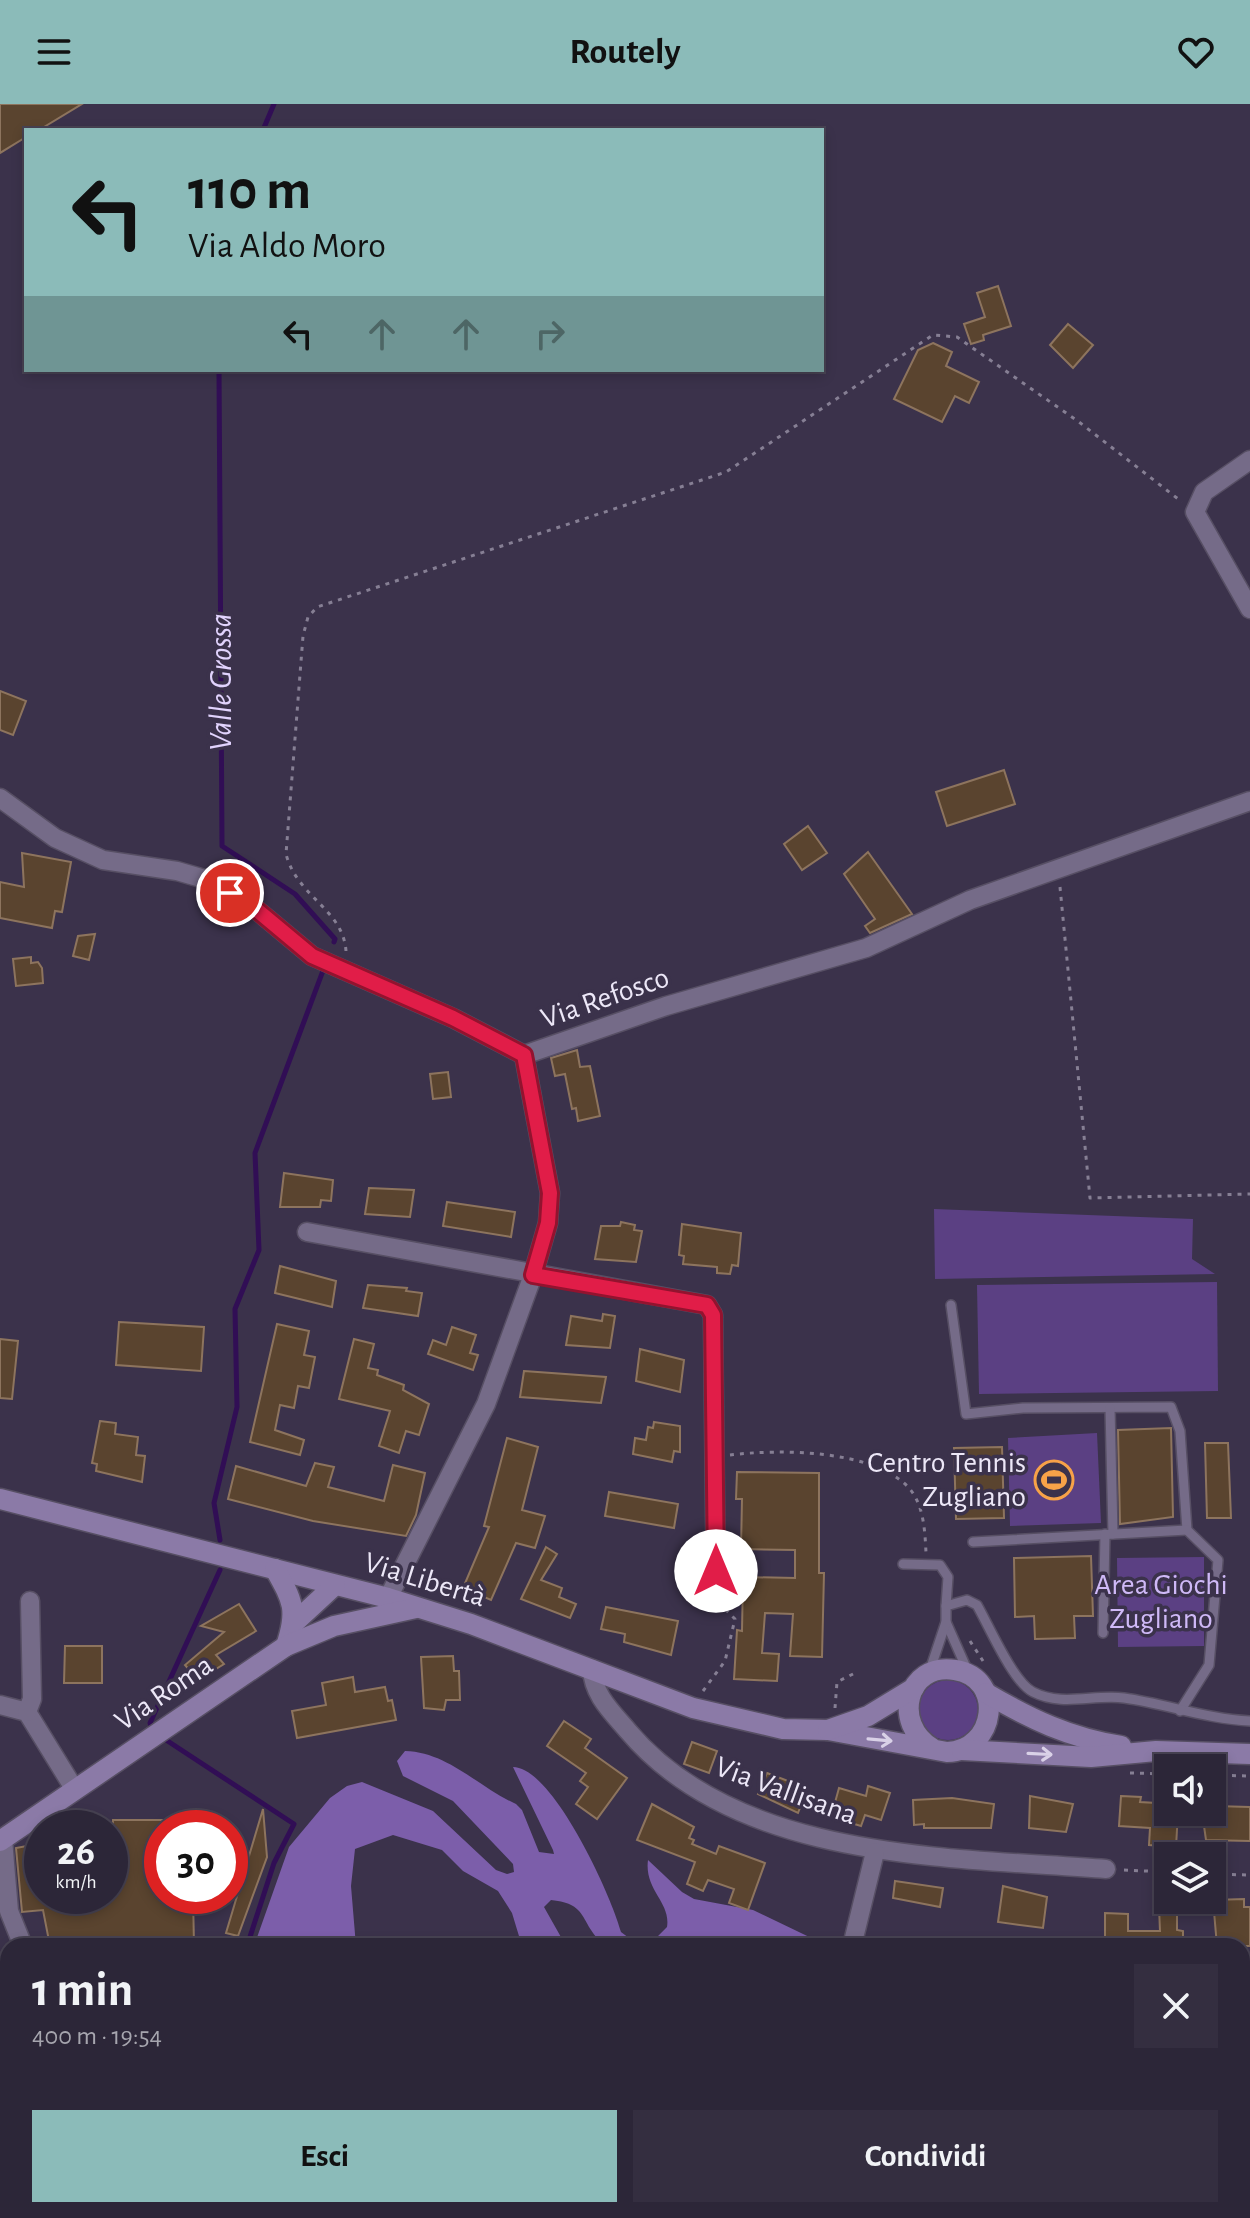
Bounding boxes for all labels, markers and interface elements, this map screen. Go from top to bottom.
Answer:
icon: menu [32,30,76,74]
icon: heart [1174,30,1218,74]
text: Routely [570,34,680,70]
icon: left [56,160,160,264]
text: 110 m [188,163,311,219]
text: Via Aldo Moro [188,228,386,264]
icon: left [276,312,320,356]
icon: ahead [360,312,404,356]
icon: ahead [444,312,488,356]
icon: right [528,312,572,356]
water label: Valle Grossa [205,613,237,751]
pin [196,859,264,927]
icon: arrive [208,871,252,915]
street label: Via Refosco [537,962,673,1034]
place label: Centro Tennis Zugliano [867,1448,1026,1512]
sports icon: Centro Tennis Zugliano [1033,1459,1075,1501]
position arrow [674,1529,758,1613]
street label: Via Libertà [361,1547,489,1613]
park label: Area Giochi Zugliano [1094,1570,1228,1634]
street label: Via Roma [110,1650,218,1736]
one-way arrow [866,1732,893,1747]
one-way arrow [1026,1747,1053,1762]
street label: Via Vallisana [711,1752,861,1830]
map controls [1154,1754,1226,1914]
button: sound [1154,1754,1226,1826]
speed limit sign: 30 [144,1810,248,1914]
text: 26 [57,1832,95,1872]
button: layers [1154,1842,1226,1914]
text: km/h [55,1872,97,1892]
button: close [1134,1964,1218,2048]
text: 1 min [32,1967,133,2015]
text: 400 m · 19:54 [32,2023,162,2049]
button: Esci [32,2110,617,2202]
button: Condividi [633,2110,1218,2202]

